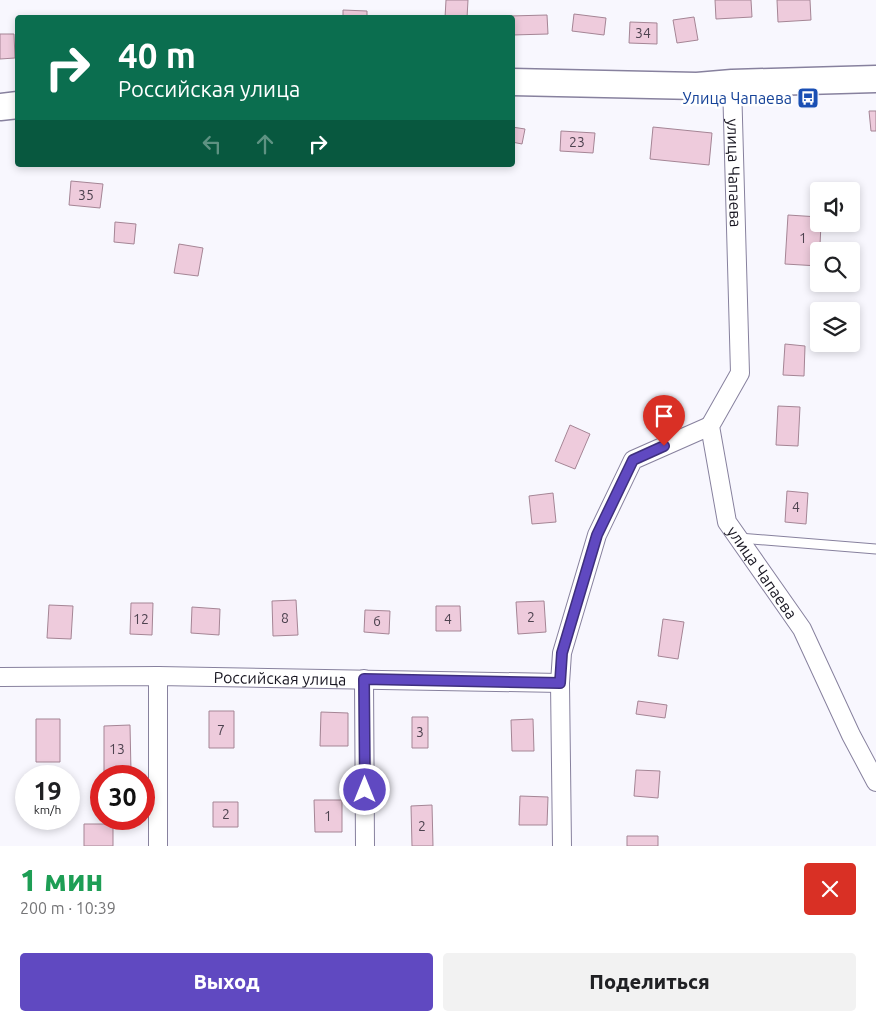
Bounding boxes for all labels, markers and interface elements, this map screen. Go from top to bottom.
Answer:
house number: 34 [635,25,651,41]
icon: right [35,35,100,100]
text: 40 m [118,35,196,75]
text: Российская улица [118,76,300,101]
bus stop icon: Улица Чапаева [796,86,820,110]
place label: Улица Чапаева [682,89,792,107]
street label: улица Чапаева [724,118,745,228]
icon: left [198,130,226,158]
icon: ahead [251,130,279,158]
icon: right [304,130,332,158]
house number: 23 [569,134,585,150]
map controls [810,182,860,352]
button: sound [810,182,860,232]
house number: 35 [78,187,94,203]
house number: 1 [799,230,807,246]
button: search [810,242,860,292]
button: layers [810,302,860,352]
pin [643,395,685,446]
icon: arrive [650,402,678,430]
house number: 4 [792,499,800,515]
street label: улица Чапаева [724,523,801,622]
house number: 2 [527,609,535,625]
house number: 8 [281,610,289,626]
house number: 12 [133,611,149,627]
house number: 4 [444,611,452,627]
house number: 6 [373,613,381,629]
street label: Российская улица [213,668,346,688]
house number: 7 [217,722,225,738]
house number: 3 [416,724,424,740]
house number: 13 [109,741,125,757]
position arrow [338,763,390,815]
speed limit sign: 30 [90,765,155,830]
text: 19 [33,777,62,805]
text: km/h [34,803,61,816]
house number: 2 [222,806,230,822]
house number: 1 [324,808,332,824]
house number: 2 [418,818,426,834]
text: 1 мин [20,863,103,897]
button: close [804,863,856,915]
text: 200 m · 10:39 [20,899,116,917]
button: Выход [20,953,433,1011]
button: Поделиться [443,953,856,1011]

